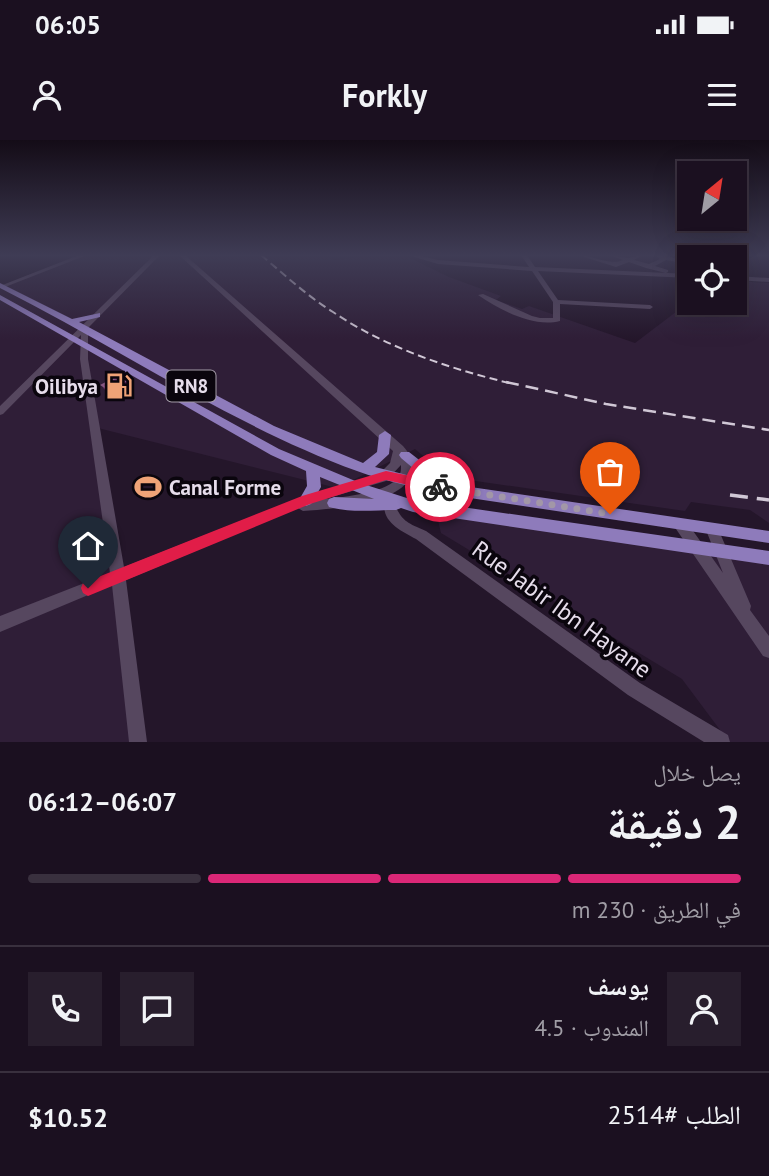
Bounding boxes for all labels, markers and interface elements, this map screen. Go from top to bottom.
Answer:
text: 06:05 [35,8,101,41]
text: Forkly [342,74,427,116]
icon: person [28,76,66,114]
icon: menu [703,76,741,114]
north arrow [677,161,747,231]
map controls [677,161,747,315]
button: locate [677,245,747,315]
road number: RN8 [166,370,216,402]
fuel station icon: Oilibya [104,371,134,401]
place label: Oilibya [35,373,98,400]
pin [580,442,640,514]
courier [405,452,475,522]
icon: bag [591,453,629,491]
icon: bike [421,468,459,506]
sports icon: Canal Forme [133,472,163,502]
place label: Canal Forme [169,474,281,501]
pin [58,516,118,588]
icon: home [69,527,107,565]
street label: Rue Jabir Ibn Hayane [466,533,658,685]
text: يصل خلال [653,758,741,787]
text: 06:07–06:12 [28,785,177,818]
text: 2 دقيقة [607,792,741,852]
text: في الطريق · 230 m [572,895,741,924]
text: يوسف [588,969,649,1002]
button: phone [28,972,102,1046]
button: chat [120,972,194,1046]
button: person [667,972,741,1046]
text: المندوب · 4.5 [535,1013,649,1042]
text: الطلب #2514 [608,1098,741,1131]
text: $10.52 [28,1101,108,1134]

